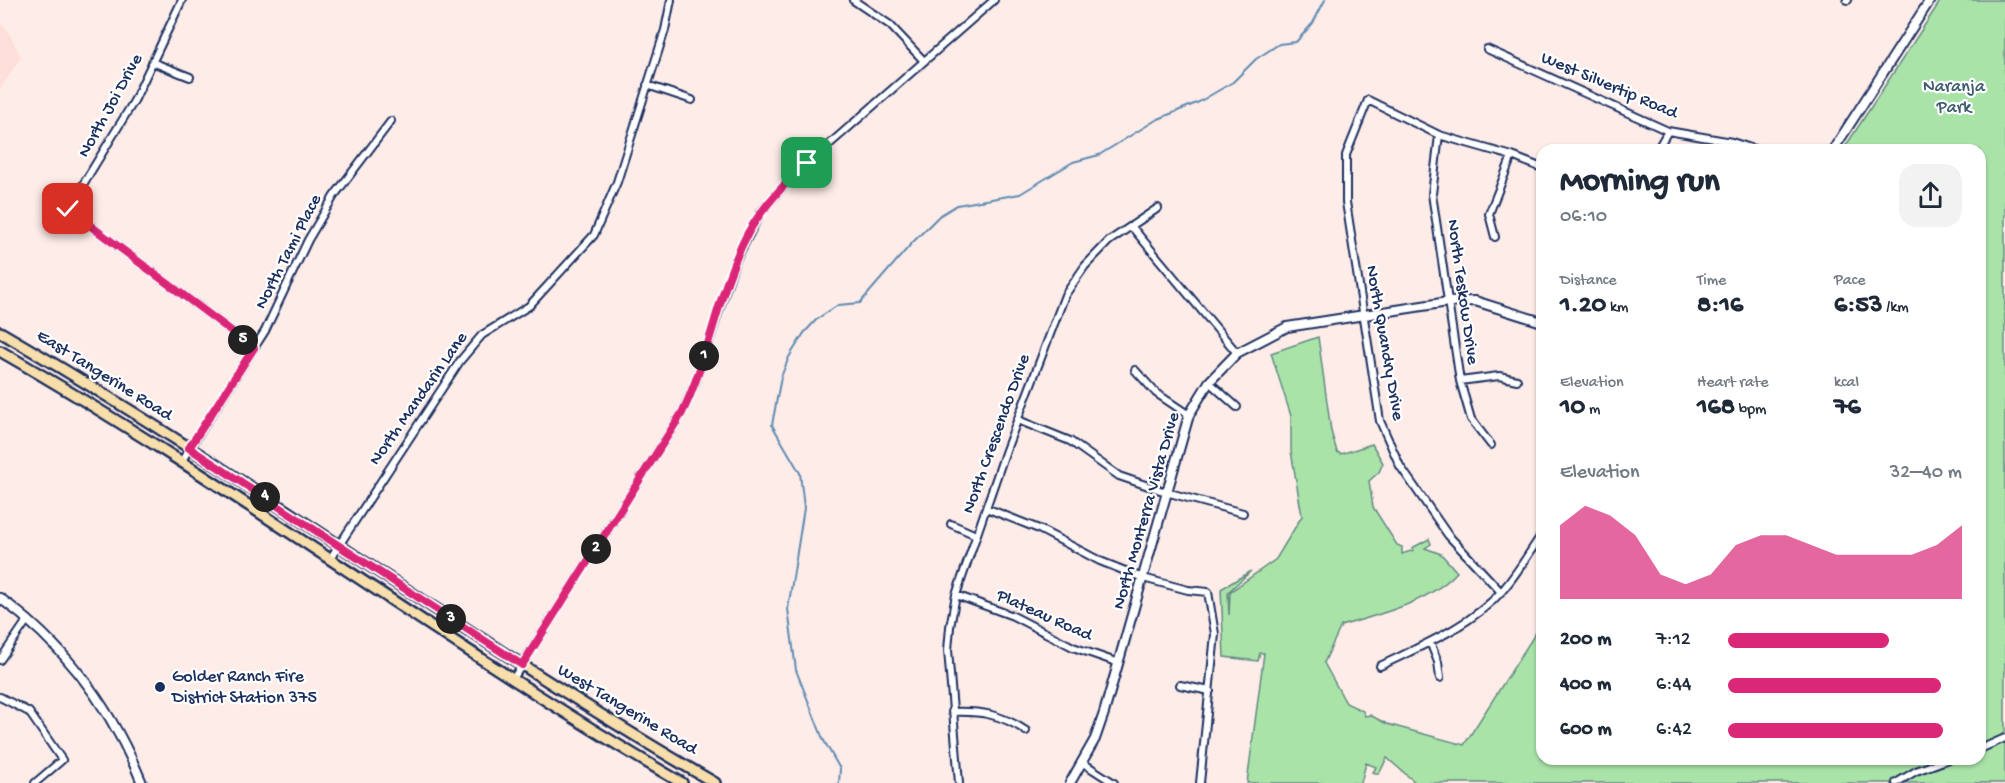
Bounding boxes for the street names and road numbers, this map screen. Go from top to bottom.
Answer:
street label: West Silvertip Road [1538,48,1682,125]
street label: North Joi Drive [74,50,148,161]
street label: North Tami Place [251,191,327,313]
street label: North Teskow Drive [1441,218,1483,367]
street label: North Quandry Drive [1360,264,1408,423]
street label: East Tangerine Road [32,326,177,427]
street label: North Mandarin Lane [365,328,473,470]
street label: North Crescendo Drive [958,351,1036,517]
street label: North Monterra Vista Drive [1109,409,1185,612]
street label: Plateau Road [992,585,1096,647]
street label: West Tangerine Road [553,660,702,761]

